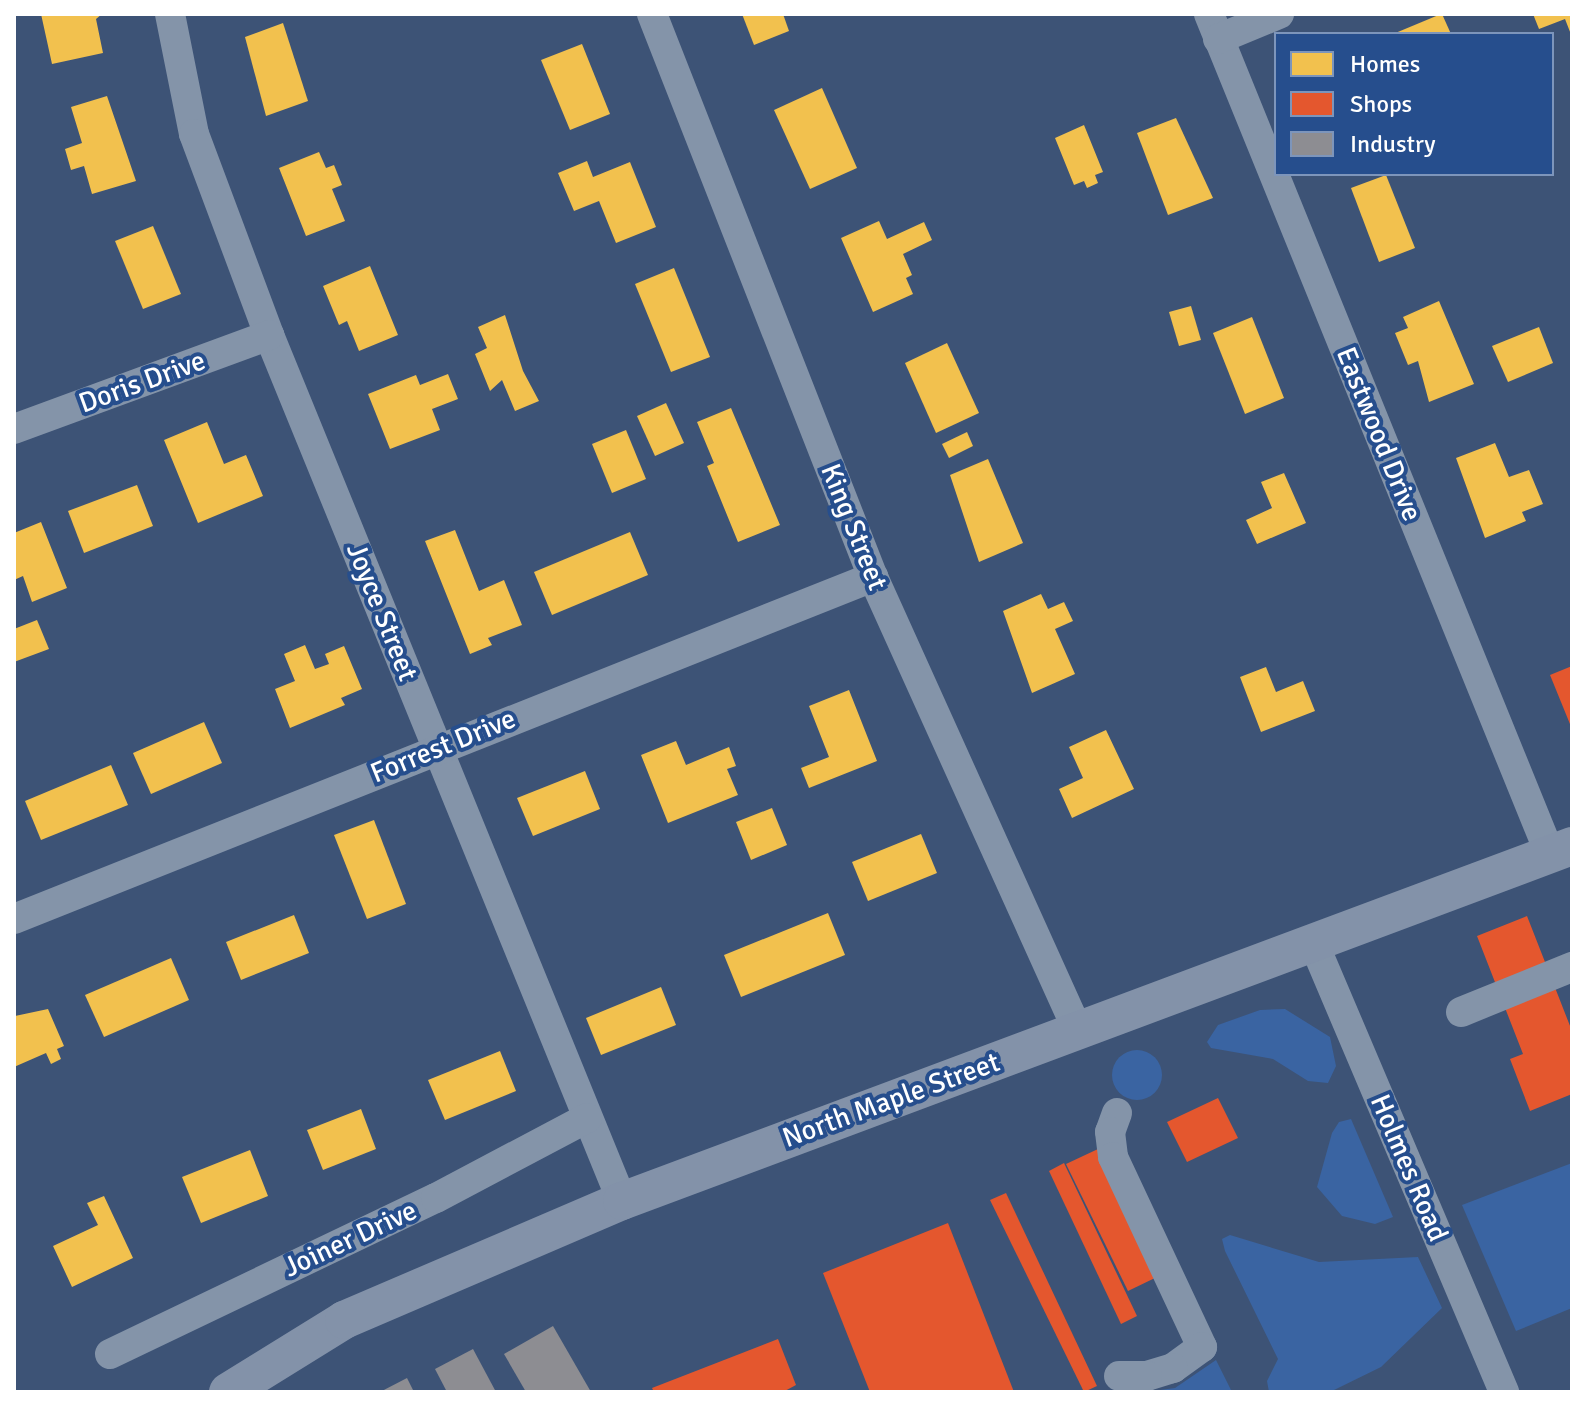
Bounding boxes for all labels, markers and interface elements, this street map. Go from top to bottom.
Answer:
legend [1274,32,1554,176]
text: Homes [1350,49,1420,79]
text: Shops [1350,89,1412,119]
text: Industry [1350,129,1436,159]
street label: Eastwood Drive [1329,342,1429,526]
street label: Doris Drive [74,344,210,420]
street label: King Street [813,459,895,595]
street label: Joyce Street [339,538,425,686]
street label: Forrest Drive [366,702,520,790]
street label: North Maple Street [778,1045,1004,1155]
street label: Holmes Road [1363,1089,1455,1247]
street label: Joiner Drive [278,1194,422,1284]

